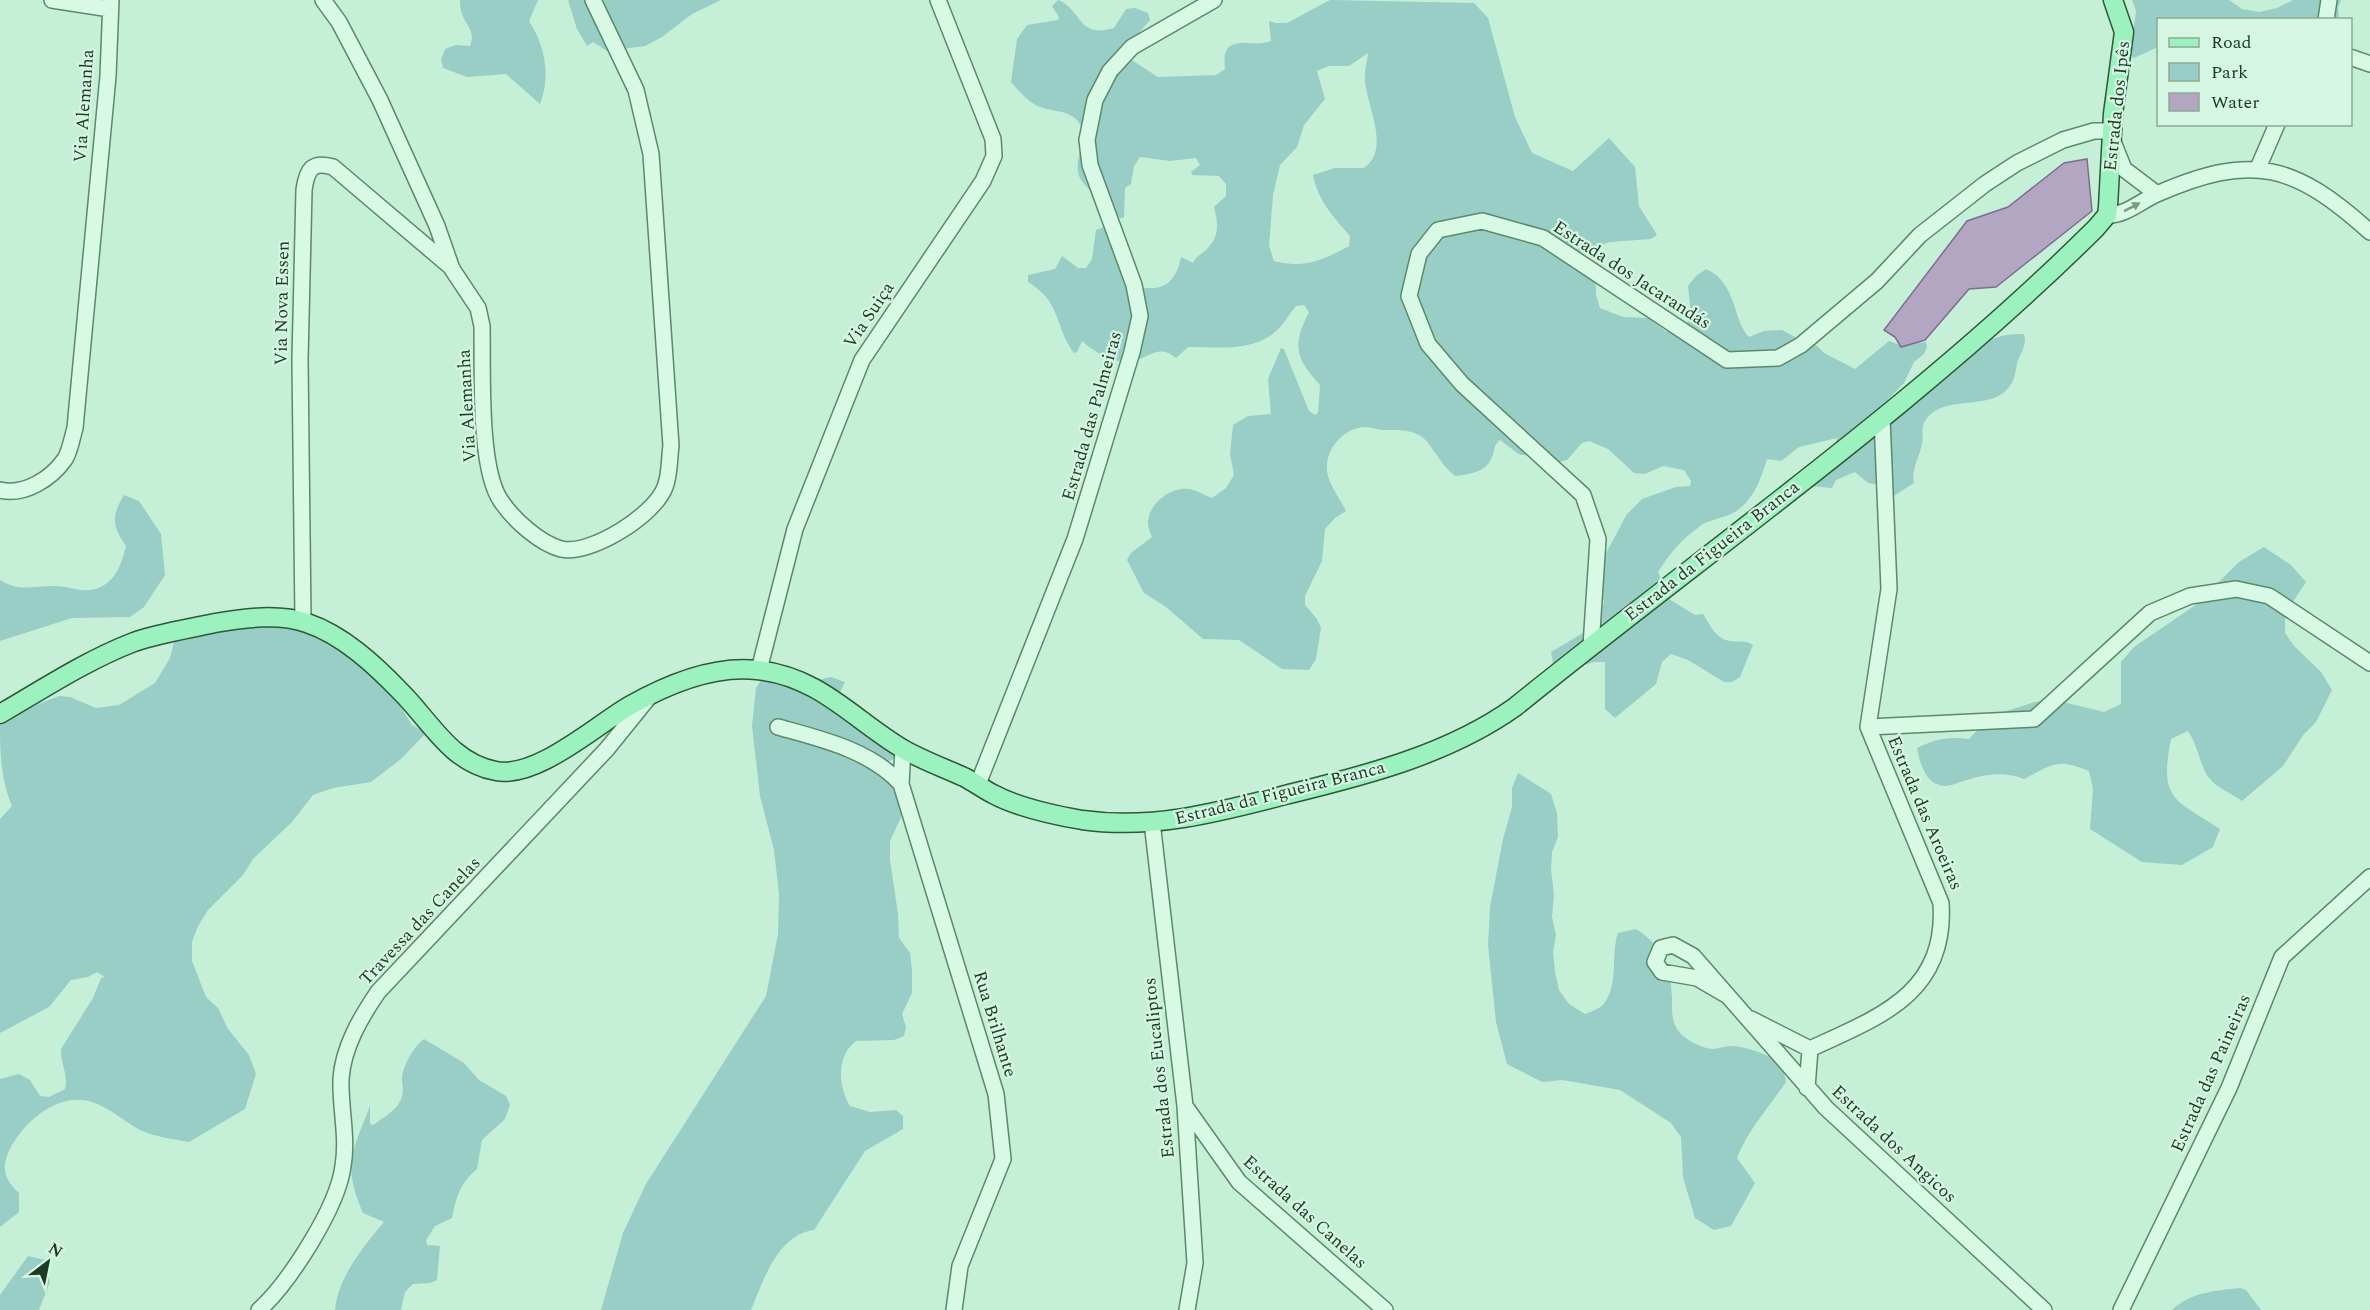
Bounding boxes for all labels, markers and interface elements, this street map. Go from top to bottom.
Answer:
legend [2157,18,2352,126]
text: Road [2211,29,2252,56]
street label: Estrada dos Ipês [2097,39,2137,173]
street label: Via Alemanha [67,48,101,164]
text: Park [2211,59,2248,86]
text: Water [2211,89,2259,116]
one-way arrow [2124,202,2141,212]
street label: Estrada dos Jacarandás [1548,214,1716,336]
street label: Via Nova Essen [267,240,297,366]
street label: Via Suiça [837,276,901,354]
street label: Estrada das Palmeiras [1055,328,1129,504]
street label: Via Alemanha [451,348,483,463]
street label: Estrada da Figueira Branca [1619,474,1806,628]
street label: Estrada das Aroeiras [1880,732,1970,894]
street label: Estrada da Figueira Branca [1172,754,1388,832]
street label: Travessa das Canelas [353,850,487,992]
street label: Rua Brilhante [966,967,1024,1081]
street label: Estrada dos Eucaliptos [1136,976,1182,1160]
street label: Estrada das Paineiras [2164,989,2258,1157]
street label: Estrada dos Angicos [1825,1079,1963,1209]
street label: Estrada das Canelas [1237,1149,1373,1275]
north arrow [18,1232,78,1292]
text: N [44,1236,67,1264]

